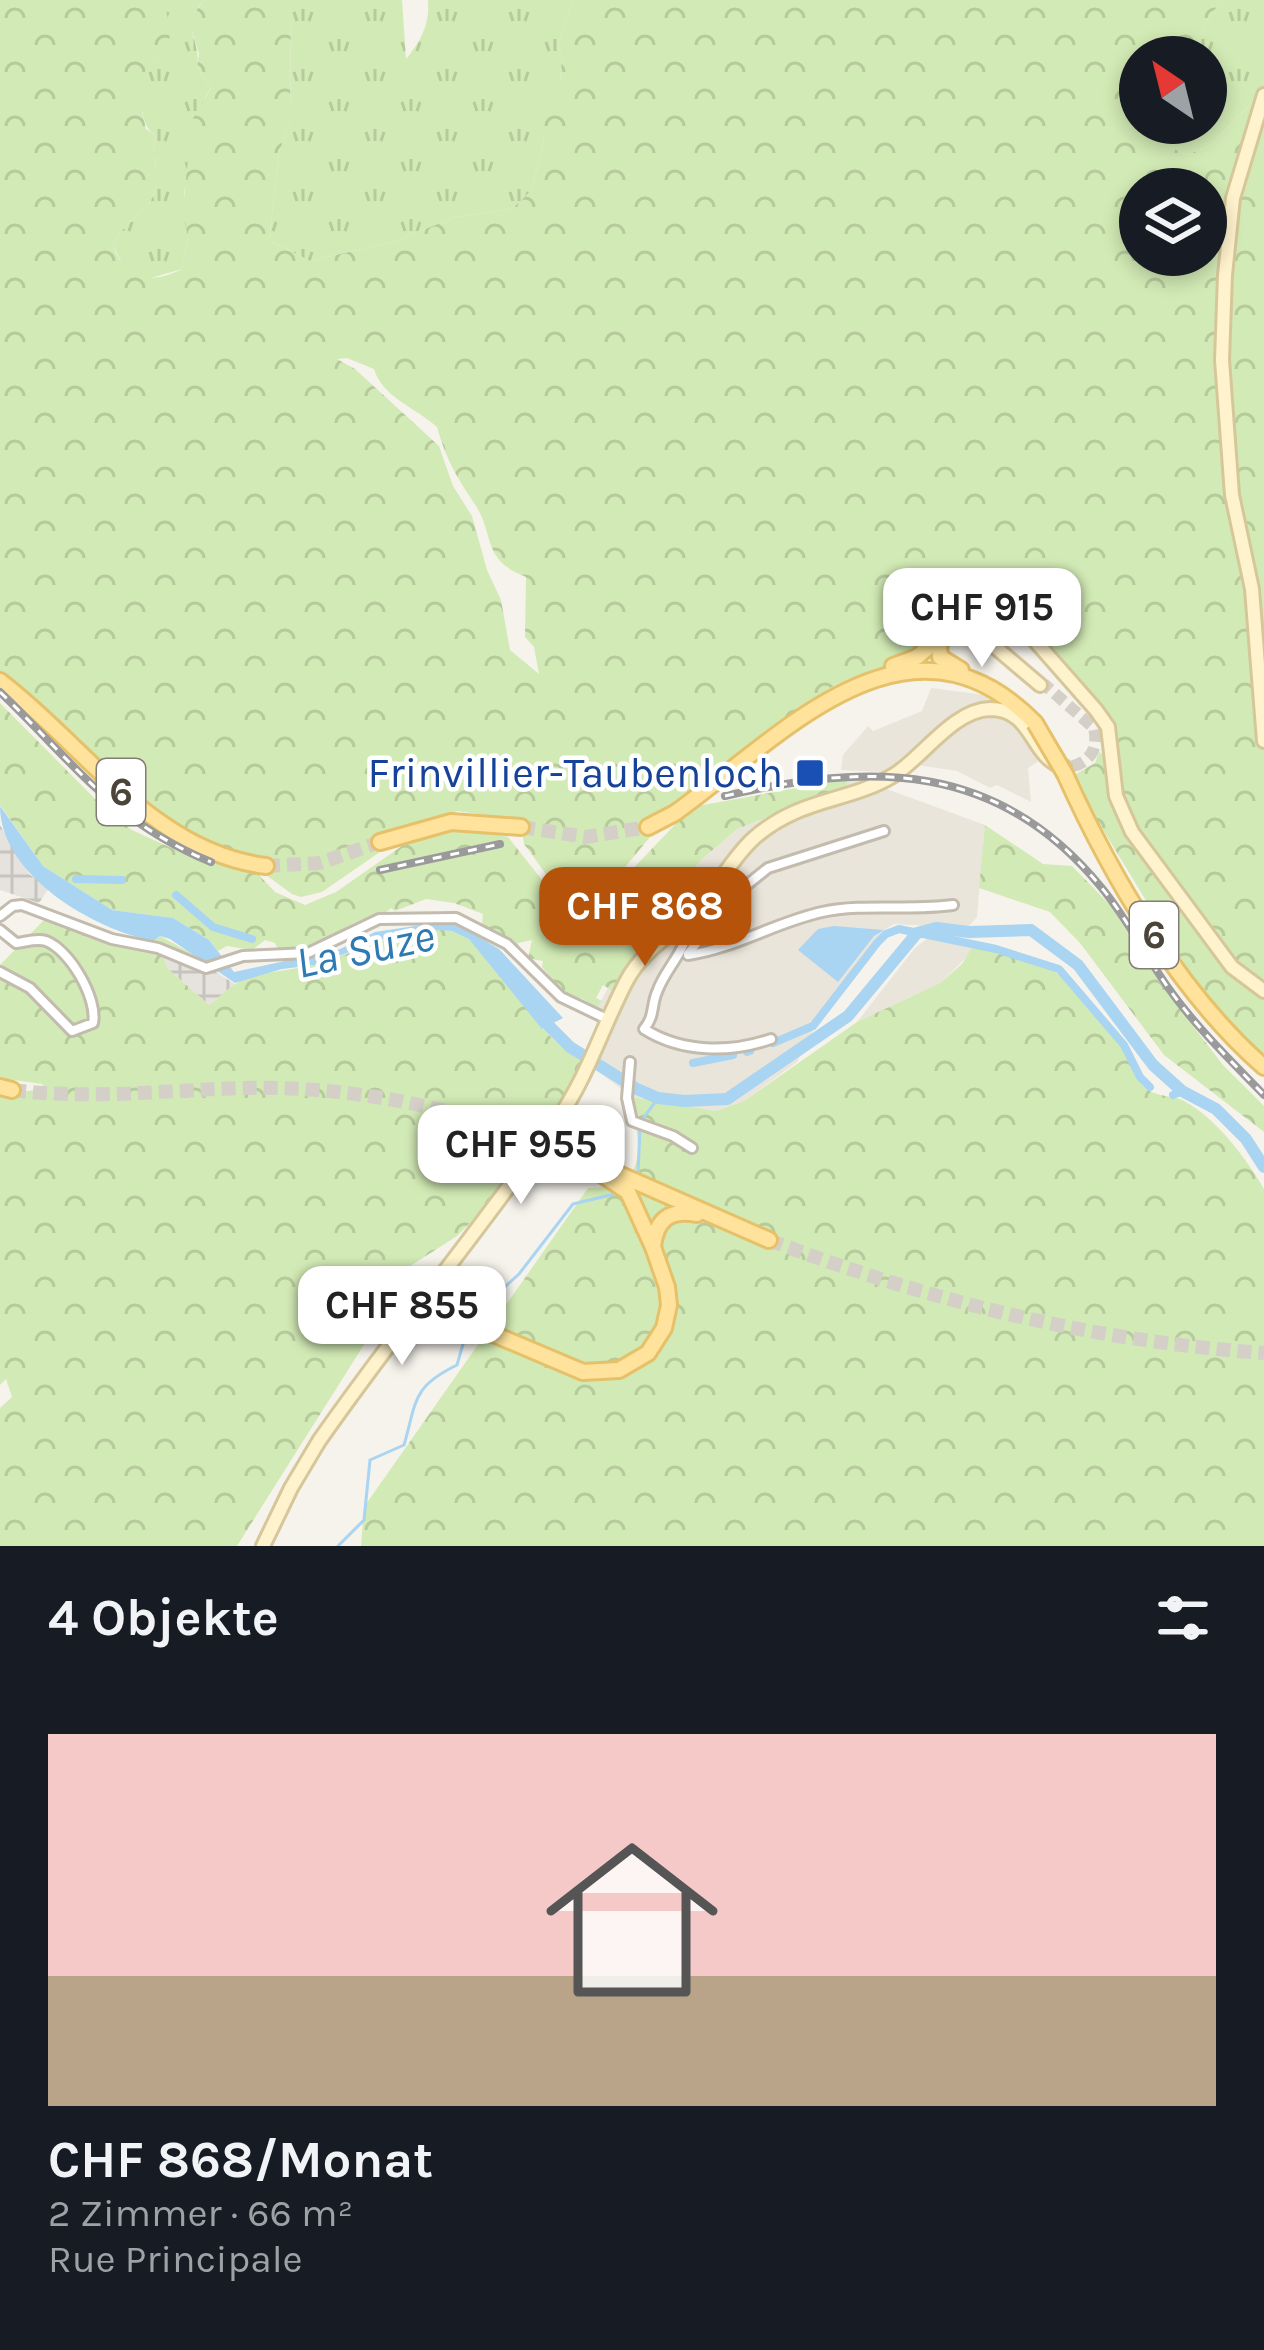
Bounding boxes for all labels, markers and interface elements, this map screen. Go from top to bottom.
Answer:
north arrow [1119,36,1227,144]
map controls [1119,36,1227,276]
button: layers [1119,168,1227,276]
pin: CHF 915 [871,568,1093,670]
text: CHF 915 [910,584,1054,630]
place label: Frinvillier-Taubenloch [367,748,783,798]
marker: Frinvillier-Taubenloch [794,757,826,789]
road number: 6 [97,759,145,825]
pin: CHF 868 [534,867,756,969]
text: CHF 868 [566,883,724,929]
road number: 6 [1130,902,1178,968]
water label: La Suze [291,909,439,989]
pin: CHF 955 [410,1105,632,1207]
text: CHF 955 [445,1121,597,1167]
pin: CHF 855 [291,1266,513,1368]
text: CHF 855 [325,1282,479,1328]
icon: filters [1150,1585,1216,1651]
text: 4 Objekte [48,1588,279,1648]
icon: home [524,1812,740,2028]
text: CHF 868/Monat [48,2130,433,2190]
text: 2 Zimmer · 66 m² [48,2190,353,2236]
text: Rue Principale [48,2236,303,2282]

